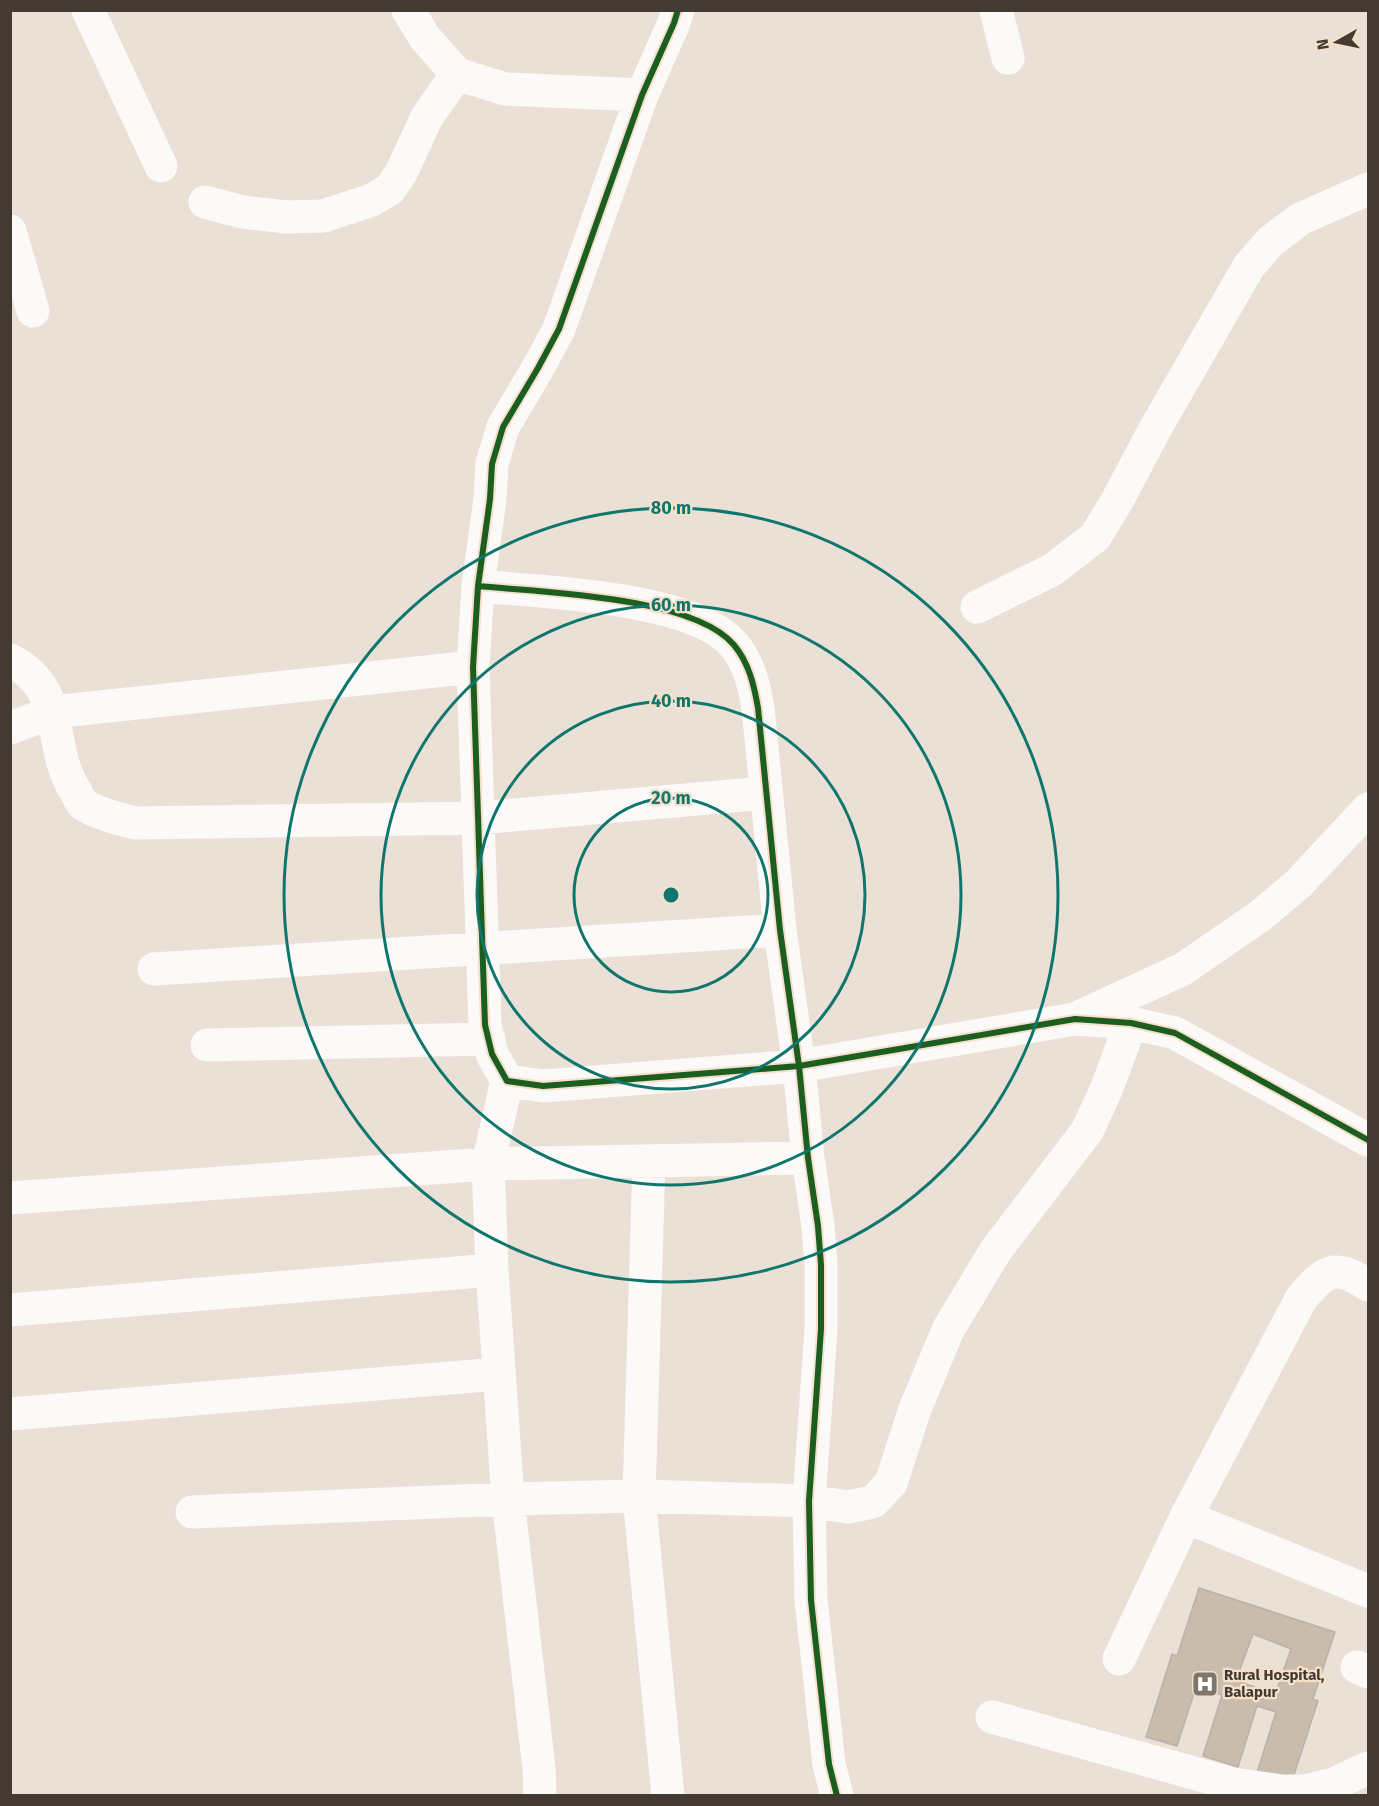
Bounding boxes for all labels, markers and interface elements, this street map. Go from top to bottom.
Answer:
north arrow [1307,12,1367,72]
text: N [1312,38,1333,51]
text: 80 m [651,497,691,519]
text: 60 m [651,594,691,616]
text: 40 m [651,690,691,712]
text: 20 m [651,787,691,809]
centre of rings [661,885,681,905]
place label: Rural Hospital, Balapur [1224,1666,1325,1701]
hospital icon: Rural Hospital, Balapur [1190,1669,1220,1699]

